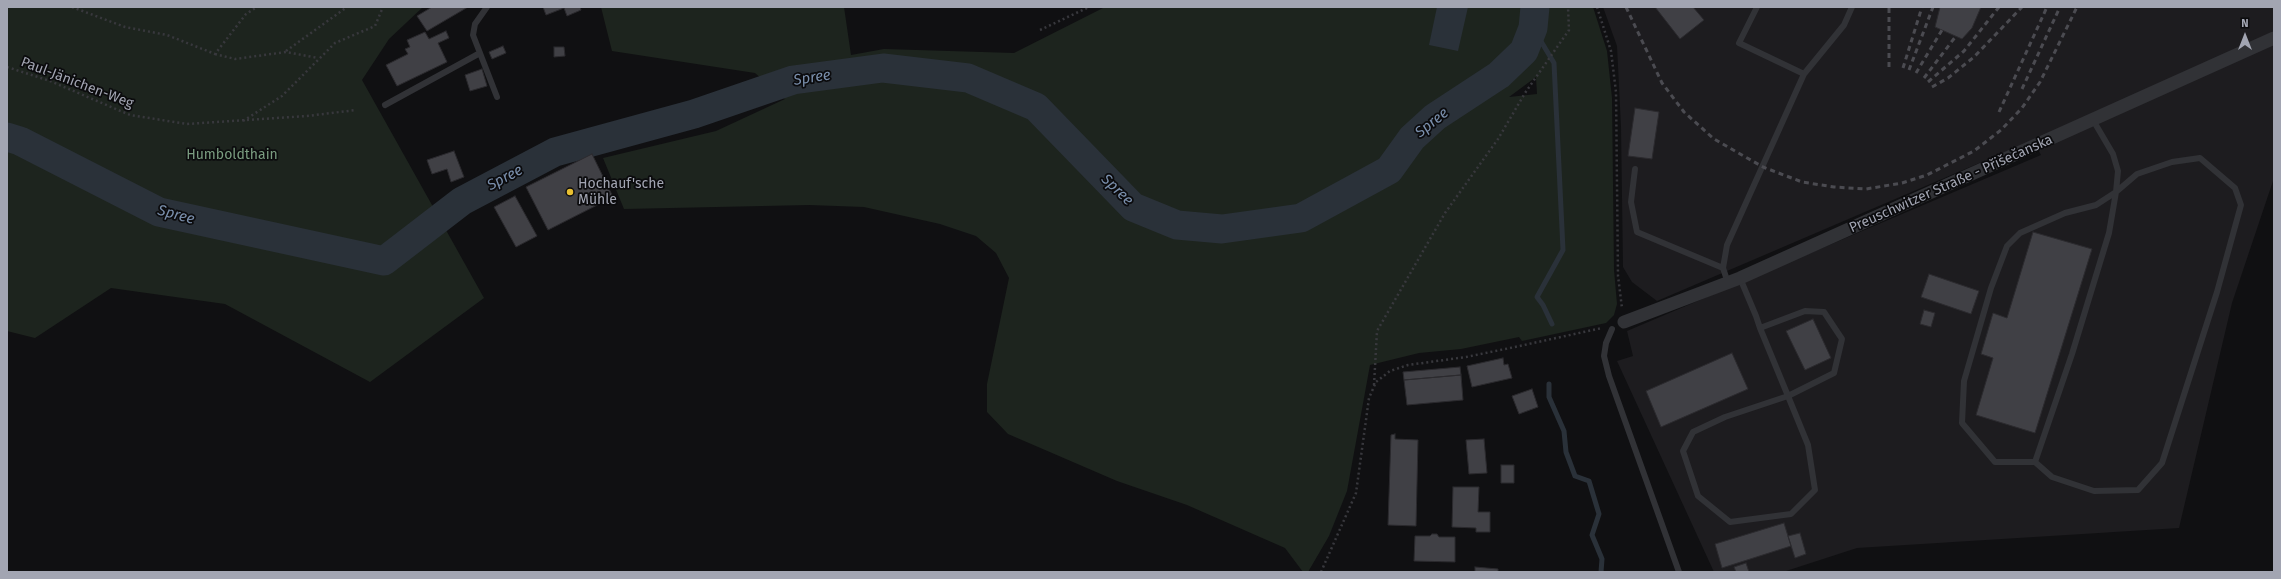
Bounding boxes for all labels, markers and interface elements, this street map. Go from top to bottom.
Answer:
north arrow [2225,16,2265,56]
text: N [2241,17,2249,30]
street label: Paul-Jänichen-Weg [18,54,136,112]
water label: Spree [792,66,832,90]
water label: Spree [1412,104,1452,142]
street label: Preuschwitzer Straße - Přišečanska [1847,131,2055,237]
park label: Humboldthain [186,147,278,163]
water label: Spree [484,161,526,195]
water label: Spree [1097,171,1137,209]
place label: Hochauf'sche Mühle [578,176,664,208]
marker: Hochauf'sche Mühle [565,187,575,197]
water label: Spree [156,201,196,229]

